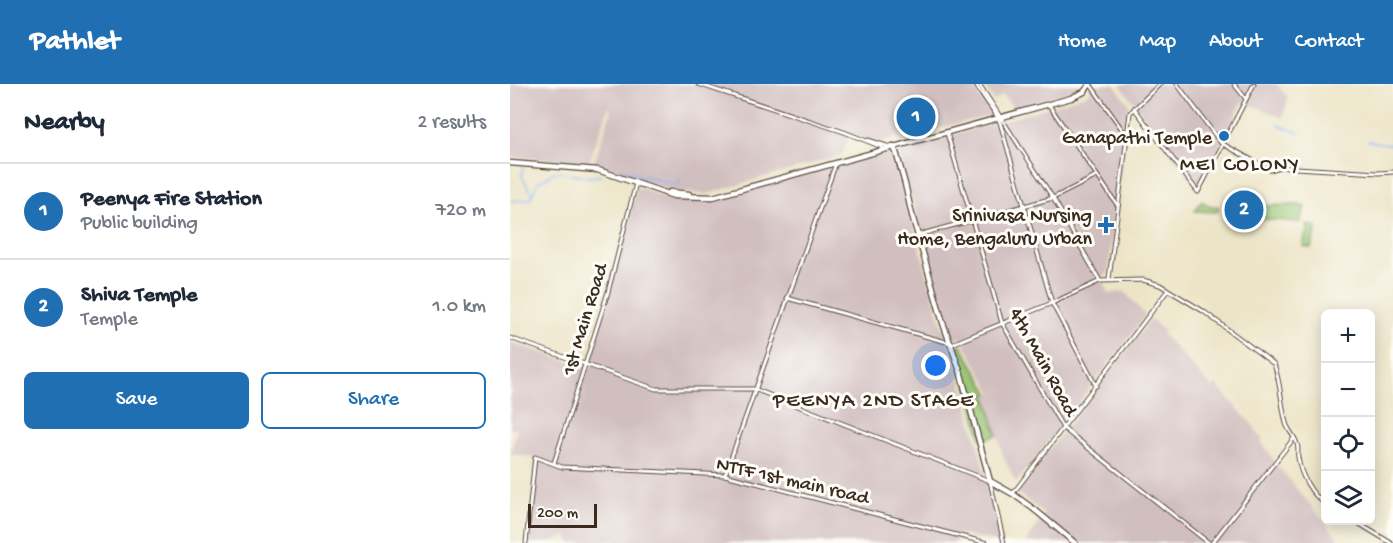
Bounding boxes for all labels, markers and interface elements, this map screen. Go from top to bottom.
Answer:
text: Pathlet [30,26,120,59]
text: Home [1058,30,1106,55]
text: Map [1139,30,1176,55]
text: About [1209,30,1262,55]
text: Contact [1295,30,1363,55]
pin: 1 [896,94,936,140]
text: Nearby [24,108,105,139]
text: 2 results [417,112,486,135]
place label: Ganapathi Temple [1062,128,1213,151]
marker: Ganapathi Temple [1217,129,1231,143]
district label: MEI COLONY [1180,154,1300,179]
text: Peenya Fire Station [81,187,262,213]
pin: 2 [1224,188,1264,232]
text: 1 [39,200,48,223]
text: 720 m [436,200,486,223]
place label: Srinivasa Nursing Home, Bengaluru Urban [897,206,1092,252]
text: Public building [81,213,198,236]
marker: Srinivasa Nursing Home, Bengaluru Urban [1097,216,1115,234]
street label: 1st Main Road [558,259,615,380]
text: Shiva Temple [81,283,197,309]
text: 2 [39,296,48,319]
text: 1.0 km [432,296,486,319]
street label: 4th Main Road [1003,304,1082,423]
text: Temple [81,309,138,332]
map controls [1321,309,1375,525]
button: + [1321,309,1375,363]
your location [921,351,950,380]
button: − [1321,363,1375,417]
button: Save [24,372,249,429]
button: Share [261,372,486,429]
district label: PEENYA 2ND STAGE [772,390,975,415]
button: locate [1321,417,1375,471]
street label: NTTF 1st main road [714,454,873,512]
button: layers [1321,471,1375,525]
scale bar [528,501,597,528]
text: 200 m [537,505,578,524]

